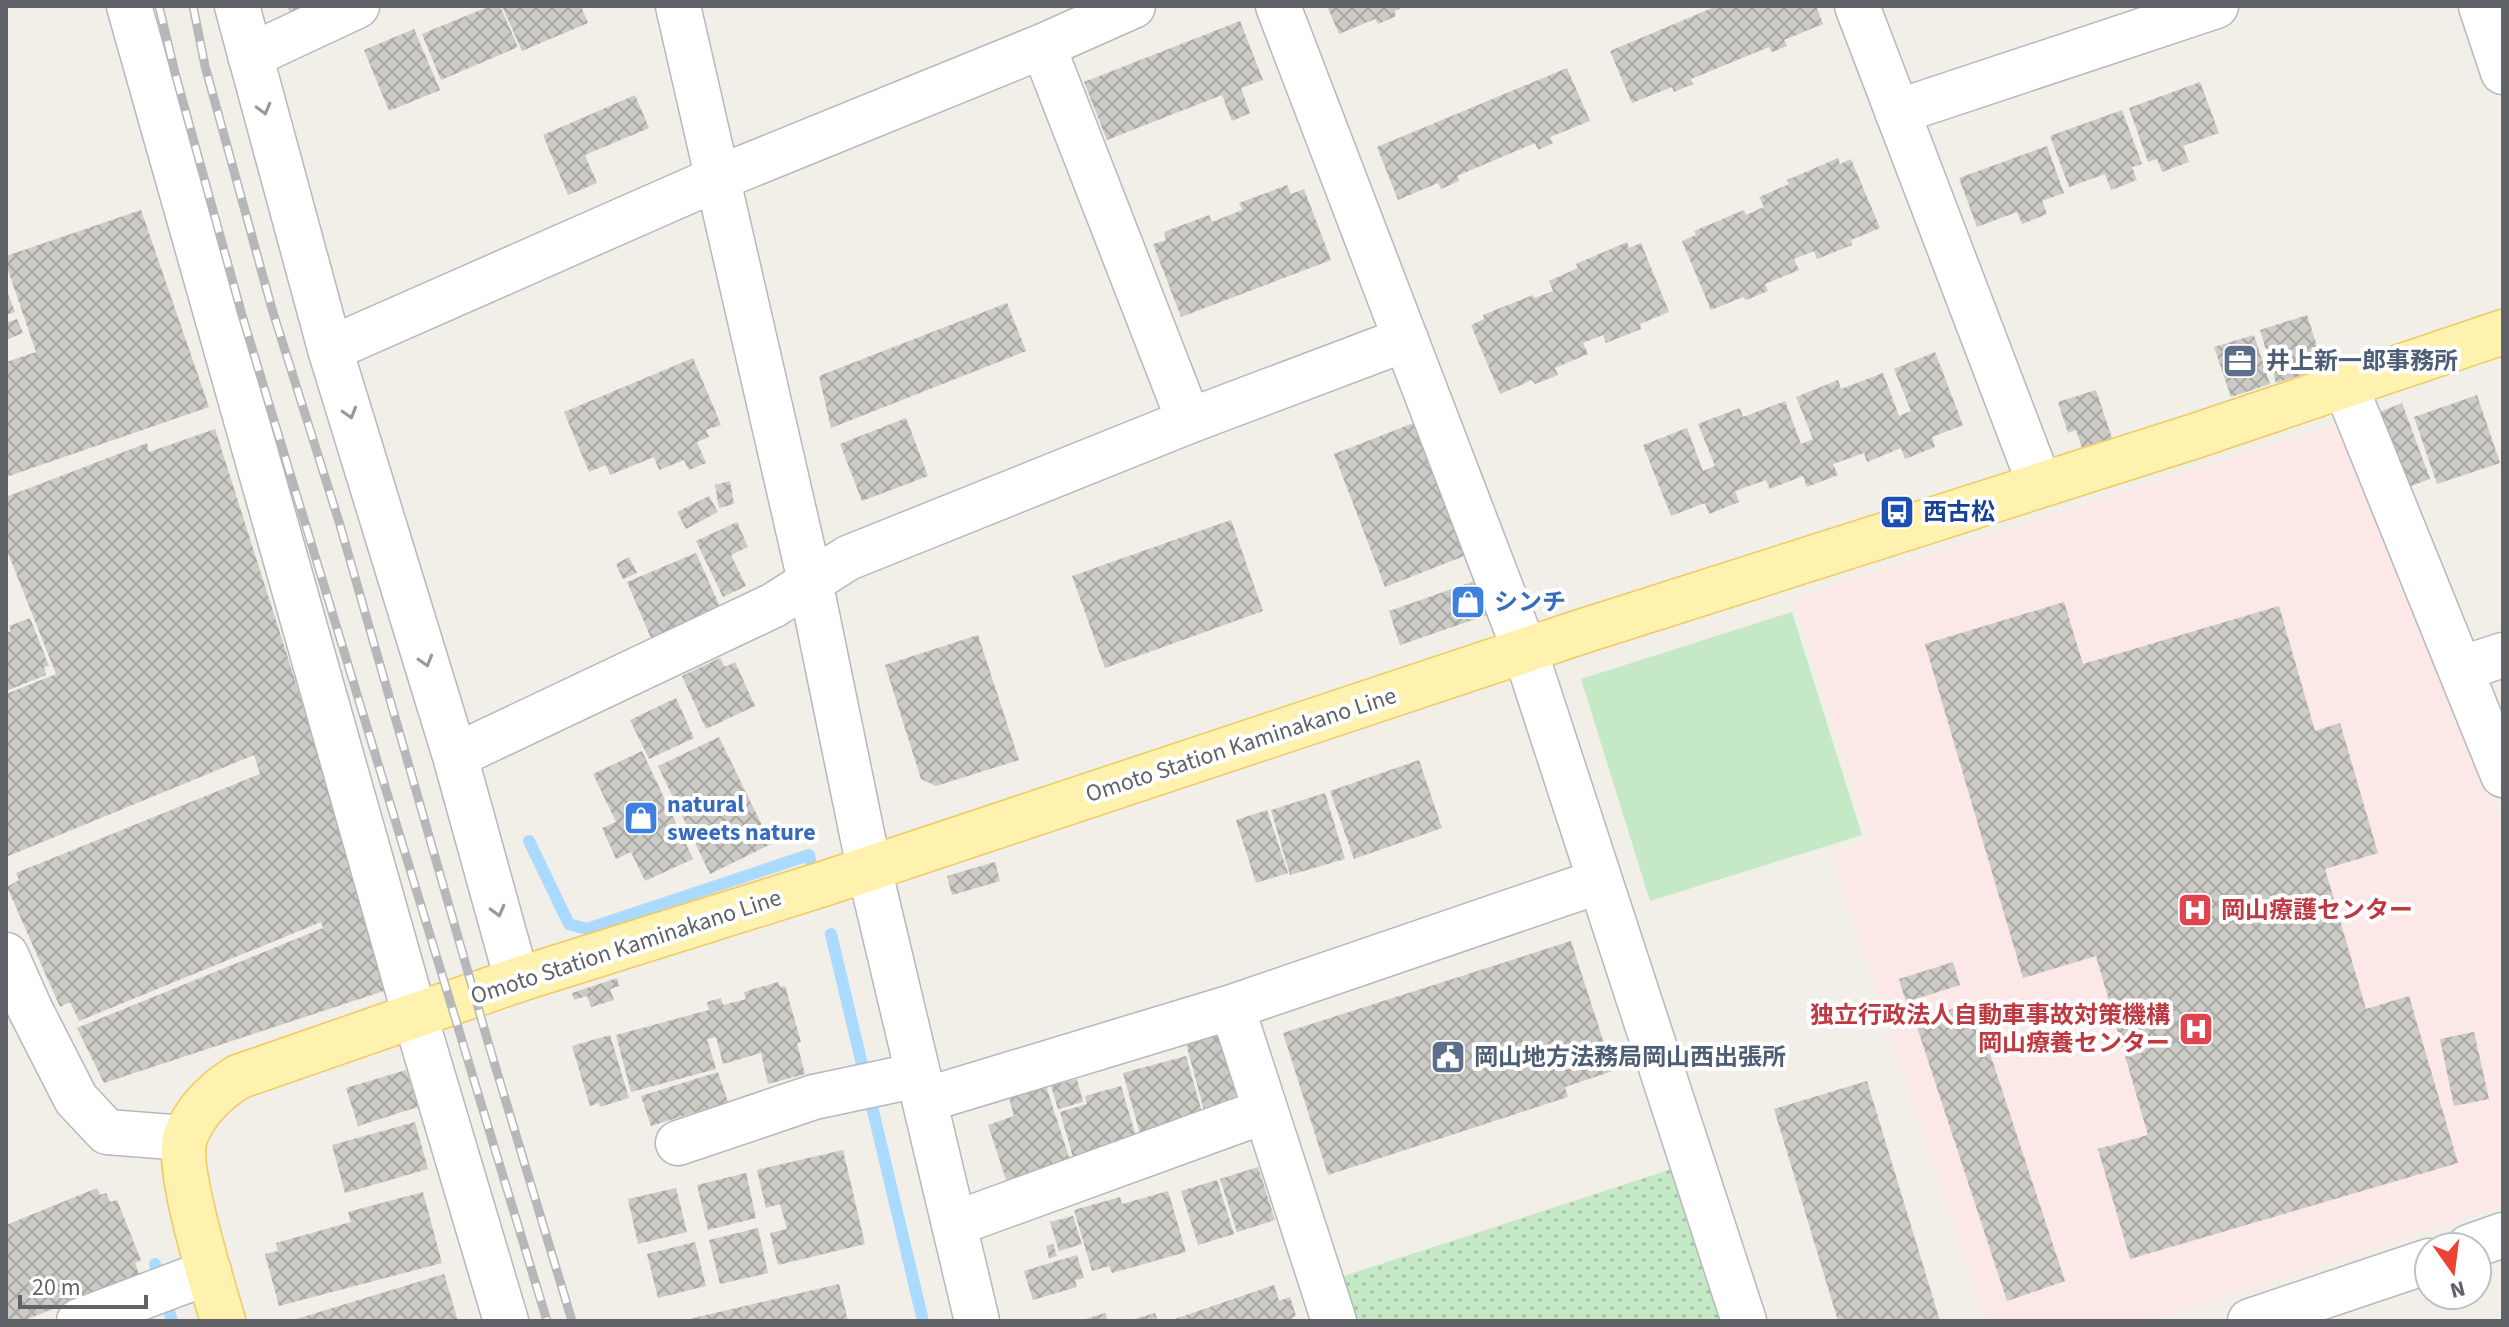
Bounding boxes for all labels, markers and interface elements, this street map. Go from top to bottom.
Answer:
one-way arrow [255,101,271,115]
office icon: 井上新一郎事務所 [2221,342,2259,380]
place label: 井上新一郎事務所 [2266,344,2458,379]
one-way arrow [341,405,357,419]
bus stop icon: 西古松 [1878,493,1916,531]
place label: 西古松 [1923,495,1995,530]
shop icon: シンチ [1449,583,1487,621]
place label: シンチ [1494,585,1566,620]
one-way arrow [417,654,433,668]
street label: Omoto Station Kaminakano Line [1081,678,1401,812]
place label: natural sweets nature [667,787,816,850]
shop icon: natural sweets nature [622,799,660,837]
street label: Omoto Station Kaminakano Line [466,880,786,1014]
hospital icon: 岡山療護センター [2176,891,2214,929]
place label: 岡山療護センター [2221,893,2413,928]
one-way arrow [488,904,505,918]
place label: 独立行政法人自動車事故対策機構 岡山療養センター [1810,998,2170,1061]
hospital icon: 独立行政法人自動車事故対策機構 岡山療養センター [2177,1010,2215,1048]
public building icon: 岡山地方法務局岡山西出張所 [1429,1038,1467,1076]
place label: 岡山地方法務局岡山西出張所 [1474,1040,1786,1075]
north arrow [2413,1231,2493,1311]
scale bar [20,1259,146,1309]
text: 20 m [32,1270,81,1305]
text: N [2447,1272,2469,1307]

